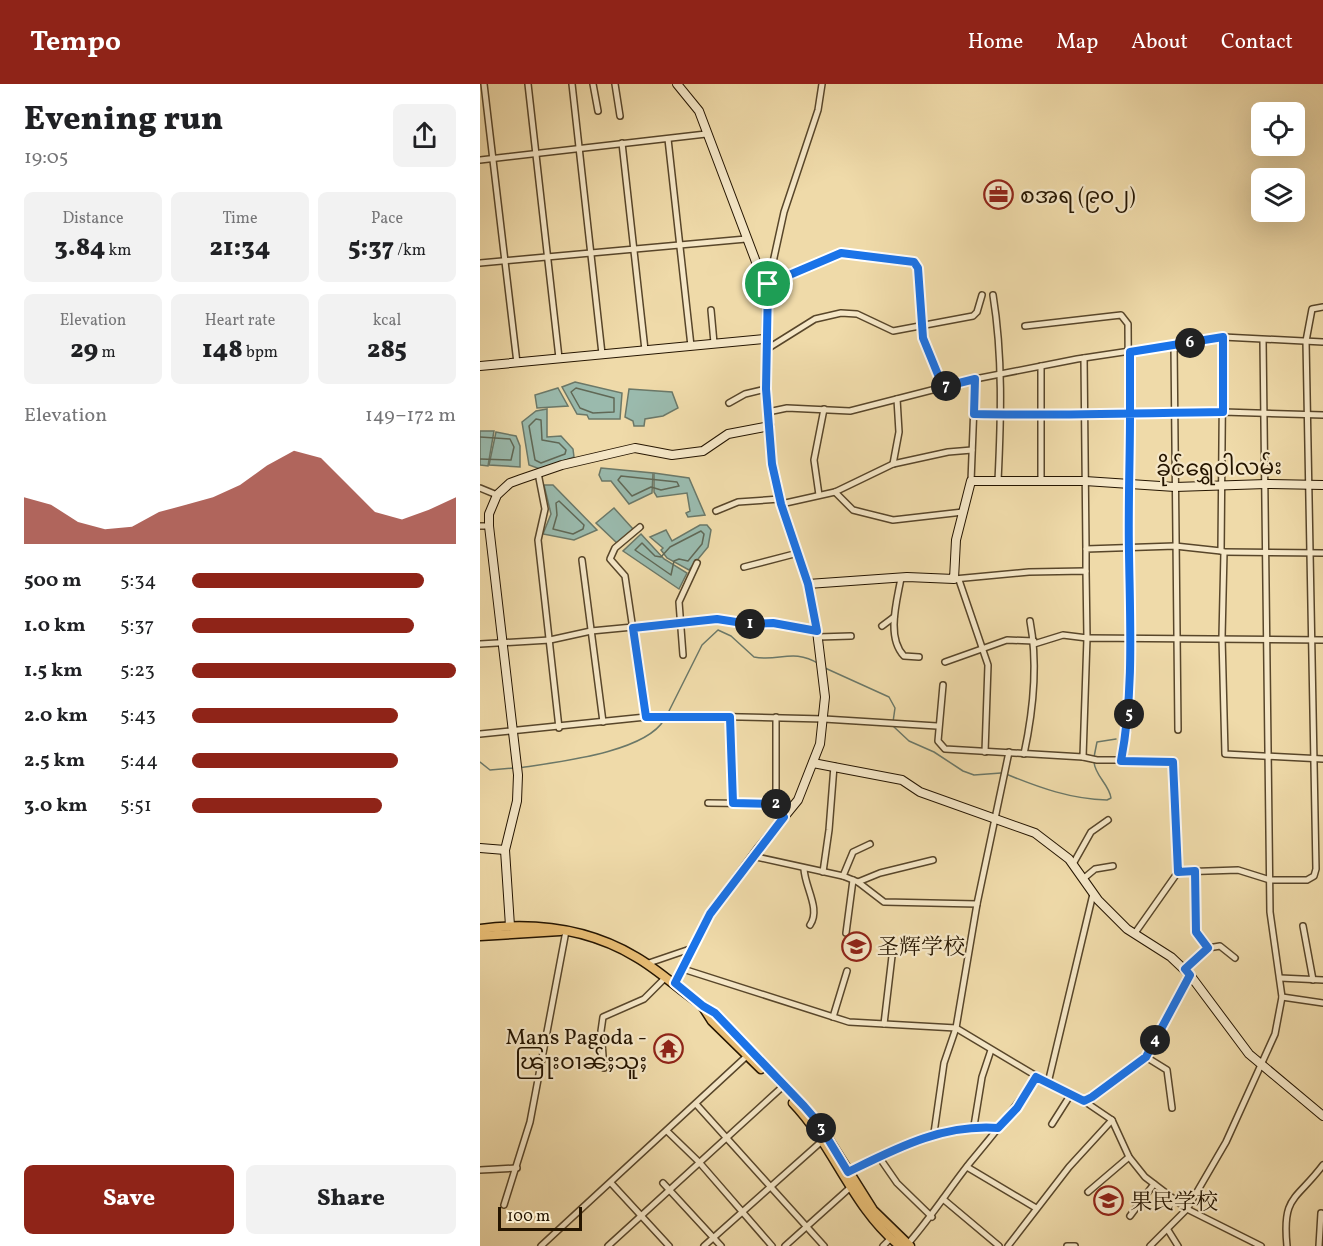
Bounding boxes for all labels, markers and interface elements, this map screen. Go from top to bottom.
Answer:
text: Tempo [30,23,121,62]
text: Home [968,28,1023,57]
text: Map [1056,28,1098,57]
text: About [1131,28,1188,57]
text: Contact [1221,28,1293,57]
text: Evening run [24,98,223,144]
map controls [1251,102,1305,222]
button: locate [1251,102,1305,156]
button: share [393,104,456,167]
text: 19:05 [24,144,68,172]
button: layers [1251,168,1305,222]
office icon: စအရ (၉၀၂) [983,179,1015,211]
place label: စအရ (၉၀၂) [1020,182,1136,213]
text: Distance [62,208,124,230]
text: Time [222,208,258,230]
text: Pace [371,208,403,230]
text: 3.84 [55,230,105,266]
text: 21:34 [210,230,270,266]
text: 5:37 [348,230,394,266]
text: km [105,240,132,262]
text: /km [394,240,426,262]
pin [742,258,793,309]
icon: arrive [751,267,784,300]
text: Elevation [60,310,126,332]
text: Heart rate [205,310,275,332]
text: kcal [373,310,401,332]
pin: 6 [1175,328,1205,358]
text: 29 [70,332,98,368]
text: 148 [202,332,243,368]
text: 285 [367,332,407,368]
text: 6 [1186,332,1194,354]
text: m [98,342,116,364]
text: bpm [243,342,278,364]
pin: 7 [931,371,961,401]
text: 7 [942,375,950,397]
text: Elevation [24,402,107,430]
text: 149–172 m [365,402,456,430]
street label: ခိုင်ရွှေဝါလမ်း [1156,451,1282,486]
text: 500 m [24,567,82,595]
text: 5:34 [120,567,157,595]
pin: 1 [735,609,765,639]
text: 1.0 km [24,612,86,640]
text: 5:37 [120,612,154,640]
text: 1 [747,613,753,635]
text: 1.5 km [24,657,83,685]
text: 5:23 [120,657,155,685]
pin: 5 [1114,699,1144,729]
text: 2.0 km [24,702,88,730]
text: 5:43 [120,702,156,730]
text: 5 [1125,703,1133,725]
text: 2.5 km [24,747,85,775]
text: 5:44 [120,747,158,775]
pin: 2 [761,789,791,819]
text: 3.0 km [24,792,88,820]
text: 5:51 [120,792,152,820]
text: 2 [772,793,780,815]
school or university icon: 圣辉学校 [840,930,872,962]
place label: 圣辉学校 [877,933,965,964]
place label: Mans Pagoda - ၽြႃးဝၢၼ်ႈသူႈ [505,1023,647,1079]
pin: 4 [1140,1025,1170,1055]
text: 4 [1150,1029,1160,1051]
temple icon: Mans Pagoda - ၽြႃးဝၢၼ်ႈသူႈ [652,1033,684,1065]
pin: 3 [806,1113,836,1143]
text: 3 [817,1117,825,1139]
button: Save [24,1165,234,1234]
button: Share [246,1165,456,1234]
school or university icon: 果民学校 [1093,1185,1125,1217]
place label: 果民学校 [1130,1188,1218,1219]
scale bar [498,1204,582,1232]
text: 100 m [507,1206,550,1228]

